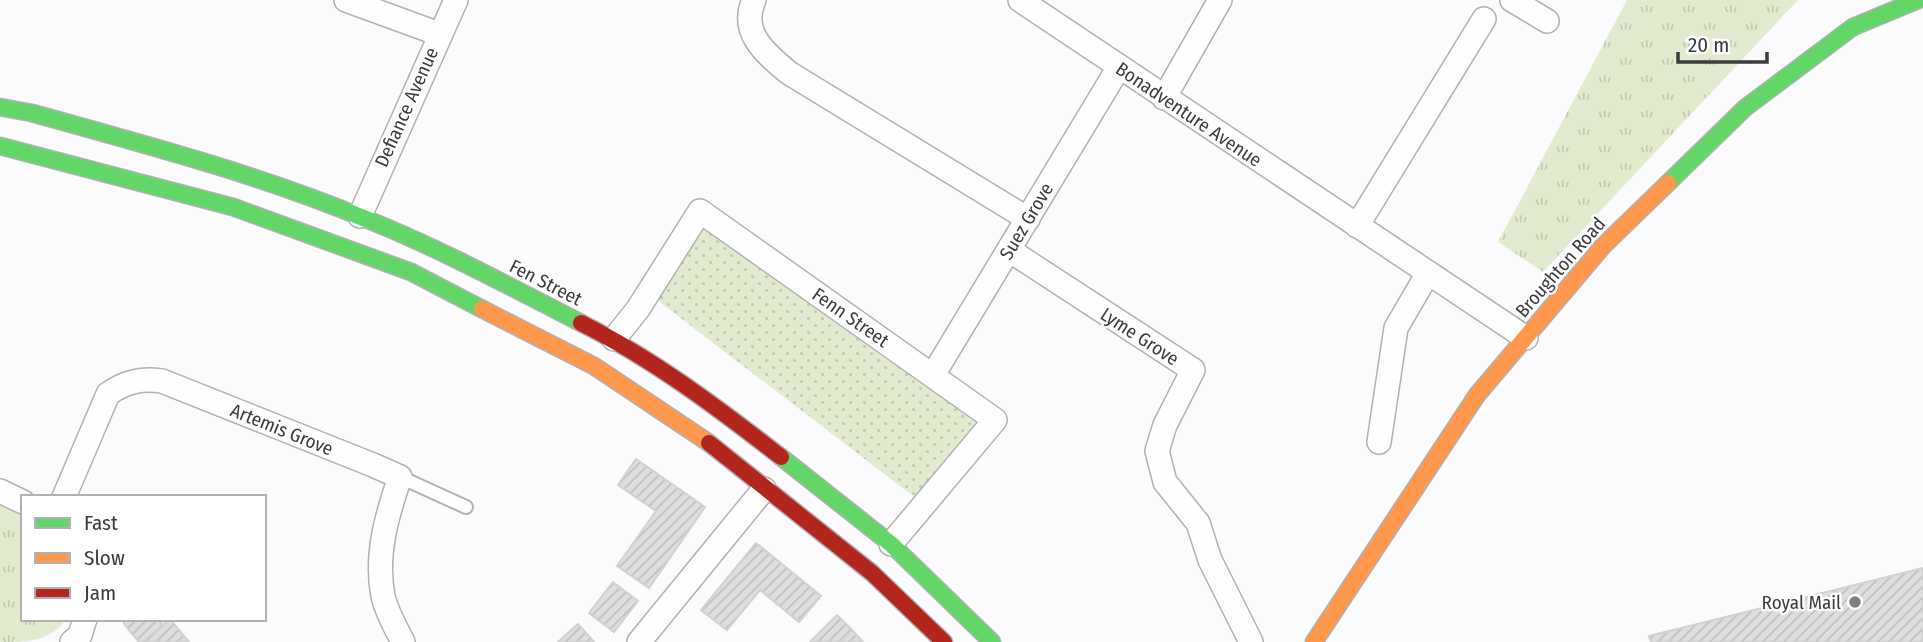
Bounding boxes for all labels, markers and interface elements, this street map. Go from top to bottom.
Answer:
scale bar [1678,21,1767,65]
text: 20 m [1688,32,1729,58]
street label: Defiance Avenue [370,44,443,171]
street label: Bonadventure Avenue [1111,57,1266,172]
street label: Suez Grove [995,179,1058,264]
street label: Broughton Road [1511,213,1610,322]
street label: Fen Street [506,254,587,311]
street label: Fenn Street [808,283,894,353]
street label: Lyme Grove [1096,303,1183,370]
street label: Artemis Grove [227,398,336,460]
legend [21,495,266,621]
text: Fast [84,510,118,536]
text: Slow [84,545,125,571]
text: Jam [84,580,116,606]
place label: Royal Mail [1762,591,1841,614]
marker: Royal Mail [1847,594,1863,610]

